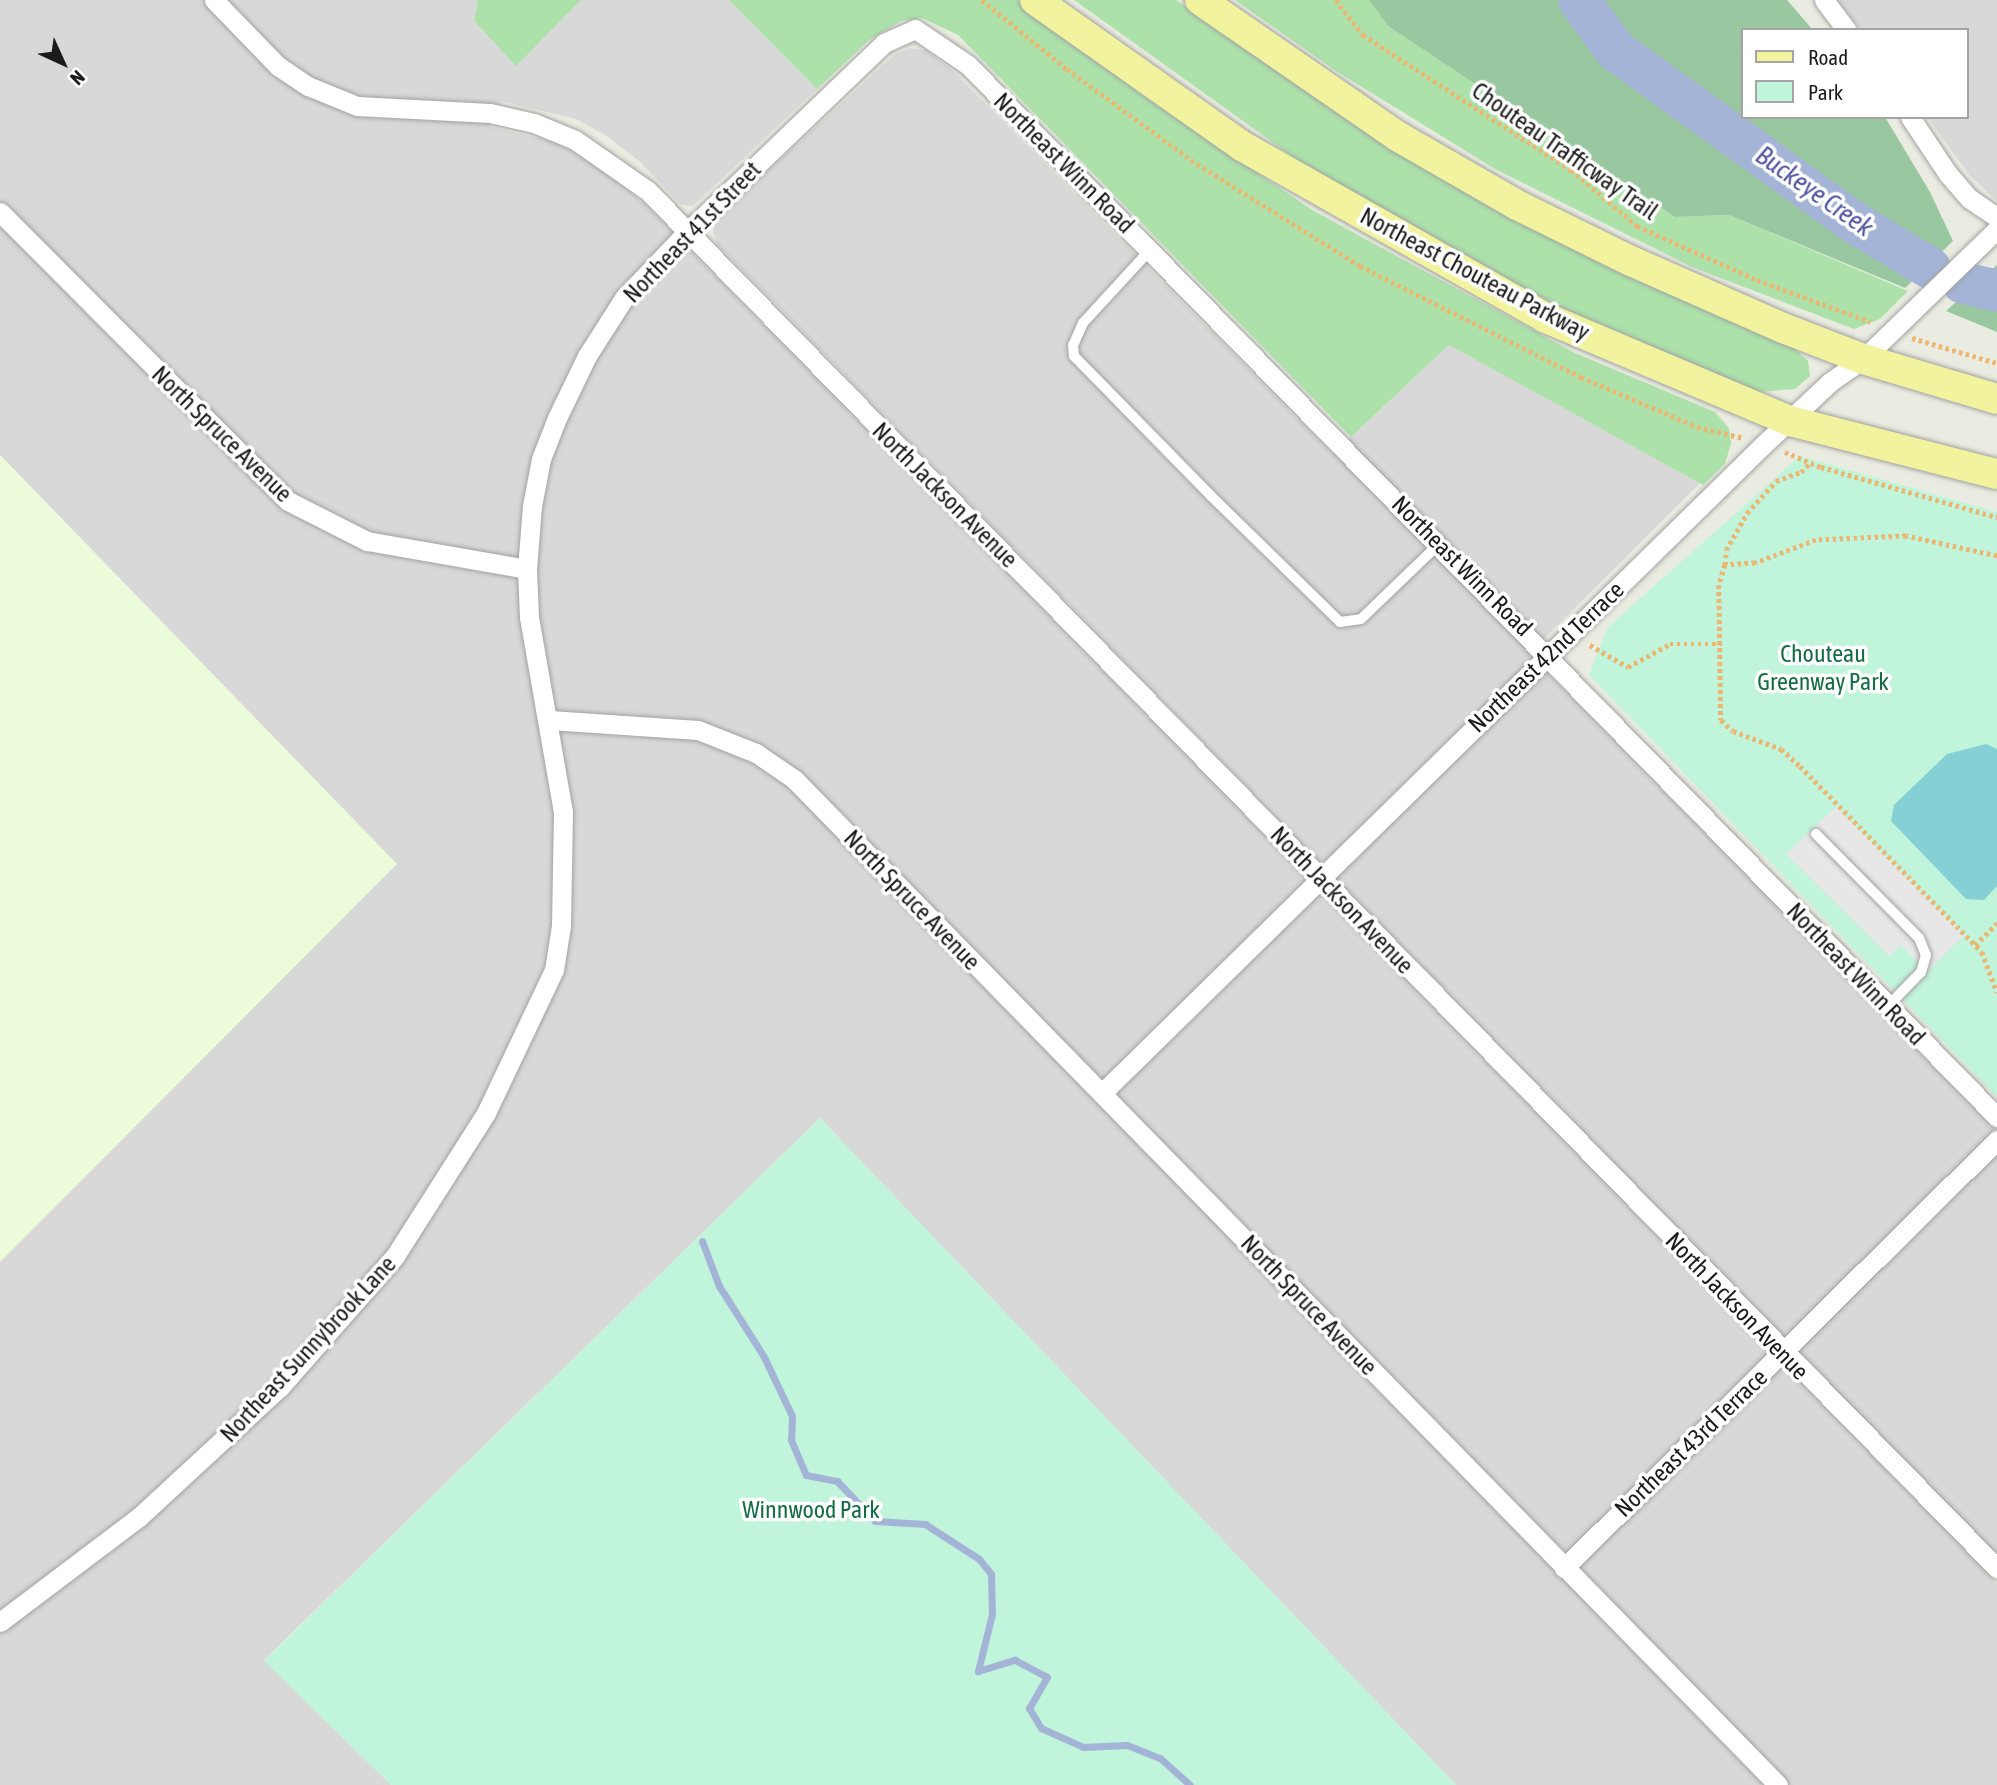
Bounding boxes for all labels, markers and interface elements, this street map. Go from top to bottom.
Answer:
north arrow [28,28,98,98]
legend [1742,28,1969,119]
text: Road [1808,45,1848,69]
text: N [66,66,90,90]
street label: Chouteau Trafficway Trail [1466,76,1664,226]
text: Park [1808,80,1843,104]
street label: Northeast Winn Road [988,87,1140,239]
water label: Buckeye Creek [1749,140,1879,244]
street label: Northeast 41st Street [617,155,767,309]
street label: Northeast Chouteau Parkway [1355,201,1595,347]
street label: North Spruce Avenue [146,360,298,508]
street label: North Jackson Avenue [866,416,1024,574]
street label: Northeast Winn Road [1386,490,1538,642]
street label: Northeast 42nd Terrace [1462,575,1630,739]
park label: Chouteau Greenway Park [1757,640,1889,696]
street label: North Jackson Avenue [1264,820,1420,980]
street label: North Spruce Avenue [838,824,986,976]
street label: Northeast Winn Road [1781,897,1931,1051]
street label: North Jackson Avenue [1659,1226,1815,1386]
street label: North Spruce Avenue [1235,1229,1383,1381]
street label: Northeast Sunnybrook Lane [214,1250,402,1448]
street label: Northeast 43rd Terrace [1609,1363,1773,1523]
park label: Winnwood Park [742,1496,880,1524]

